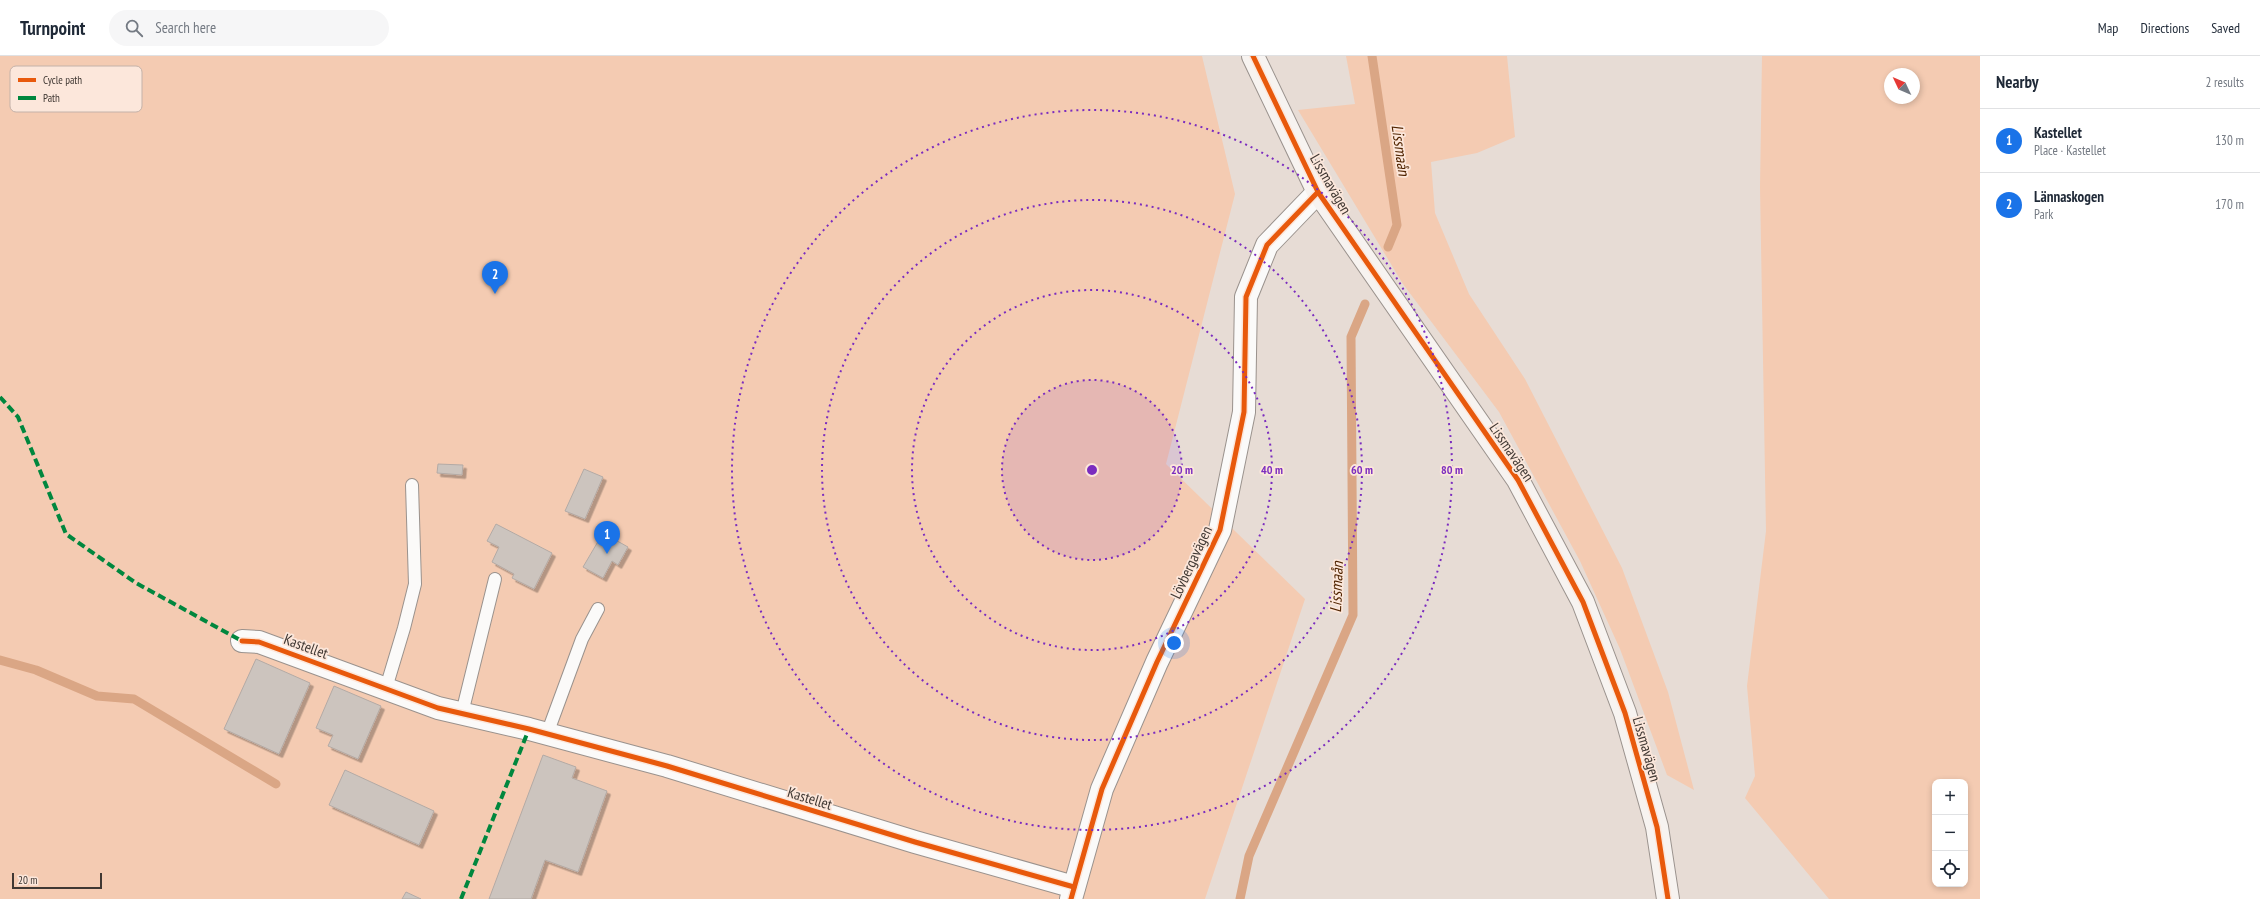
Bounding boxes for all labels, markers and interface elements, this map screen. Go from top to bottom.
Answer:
search box [109,10,389,46]
text: Turnpoint [20,16,85,40]
icon: search [123,17,145,39]
text: Search here [155,18,216,37]
text: Map [2098,19,2118,37]
text: Directions [2140,19,2189,37]
text: Saved [2211,19,2240,37]
legend [10,66,142,112]
north arrow [1884,68,1920,104]
text: Nearby [1996,71,2039,93]
text: Cycle path [43,73,82,87]
text: 2 results [2205,74,2244,91]
text: Path [43,91,60,105]
water label: Lissmaån [1388,123,1415,178]
text: Kastellet [2034,123,2082,142]
text: 1 [2006,132,2012,149]
text: 130 m [2215,132,2244,149]
text: Place · Kastellet [2034,142,2106,159]
street label: Lissmavägen [1306,150,1356,218]
text: Lännaskogen [2034,187,2104,206]
text: 2 [2006,196,2012,213]
text: 170 m [2215,196,2244,213]
text: Park [2034,206,2053,223]
pin: 2 [482,261,508,294]
street label: Lissmavägen [1486,419,1538,485]
text: 20 m [1171,462,1193,477]
text: 40 m [1261,462,1283,477]
text: 60 m [1351,462,1373,477]
text: 80 m [1441,462,1463,477]
centre of rings [1085,463,1099,477]
pin: 1 [594,521,620,554]
street label: Lövbergavägen [1166,523,1216,601]
water label: Lissmaån [1325,560,1347,613]
street label: Kastellet [281,629,331,663]
your location [1164,633,1184,653]
street label: Lissmavägen [1629,714,1665,784]
map controls [1932,779,1968,887]
button: + [1932,779,1968,815]
street label: Kastellet [785,782,835,814]
button: − [1932,815,1968,851]
button: locate [1932,851,1968,887]
scale bar [12,871,102,890]
text: 20 m [18,873,37,887]

